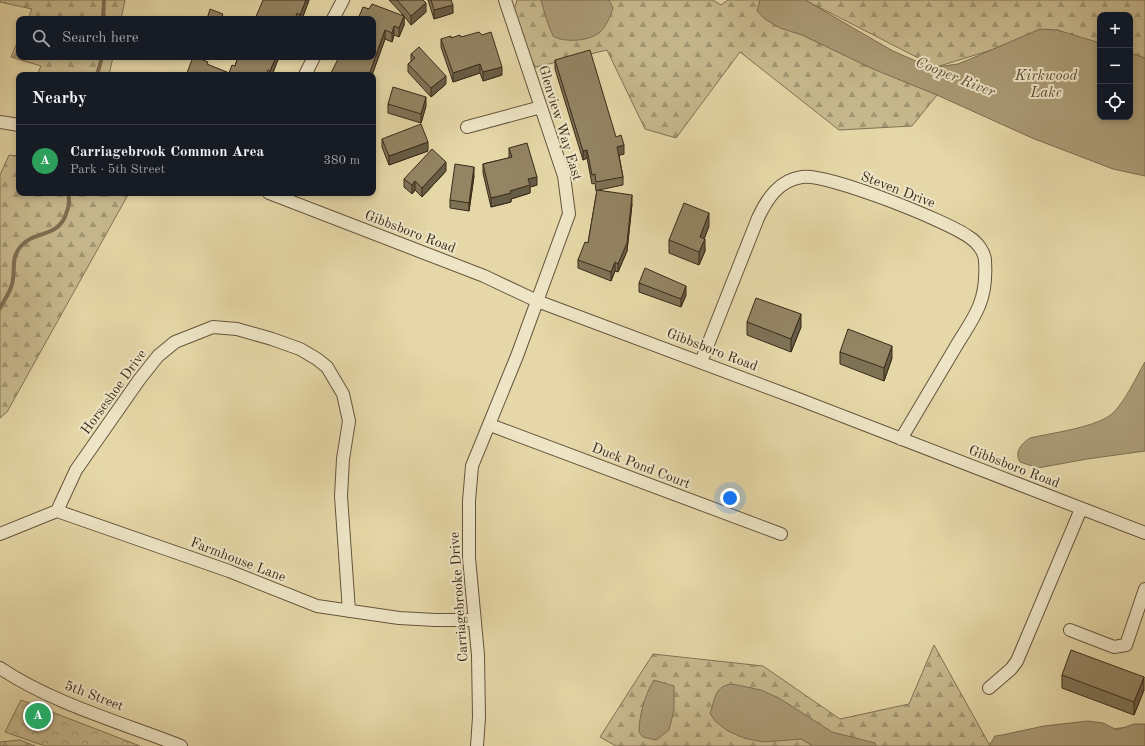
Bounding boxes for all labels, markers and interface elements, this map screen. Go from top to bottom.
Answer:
map controls [1097,12,1133,120]
button: + [1097,12,1133,48]
search box [16,16,376,60]
icon: search [30,27,52,49]
text: Search here [62,31,139,46]
button: − [1097,48,1133,84]
water label: Cooper River [913,55,997,101]
street label: Glenview Way East [536,64,584,182]
water label: Kirkwood Lake [1014,69,1078,101]
button: locate [1097,84,1133,120]
text: Nearby [32,90,87,107]
text: Carriagebrook Common Area [70,145,264,160]
text: A [40,154,50,167]
text: 380 m [323,154,360,167]
text: Park · 5th Street [70,163,165,176]
street label: Steven Drive [859,169,937,211]
street label: Gibbsboro Road [363,208,457,256]
street label: Gibbsboro Road [665,326,759,374]
street label: Horseshoe Drive [79,347,149,437]
street label: Duck Pond Court [590,441,692,491]
street label: Gibbsboro Road [967,443,1061,491]
your location [720,488,740,508]
street label: Carriagebrooke Drive [447,531,471,663]
street label: Farmhouse Lane [188,535,288,585]
street label: 5th Street [63,678,125,714]
pin: A [25,701,51,731]

